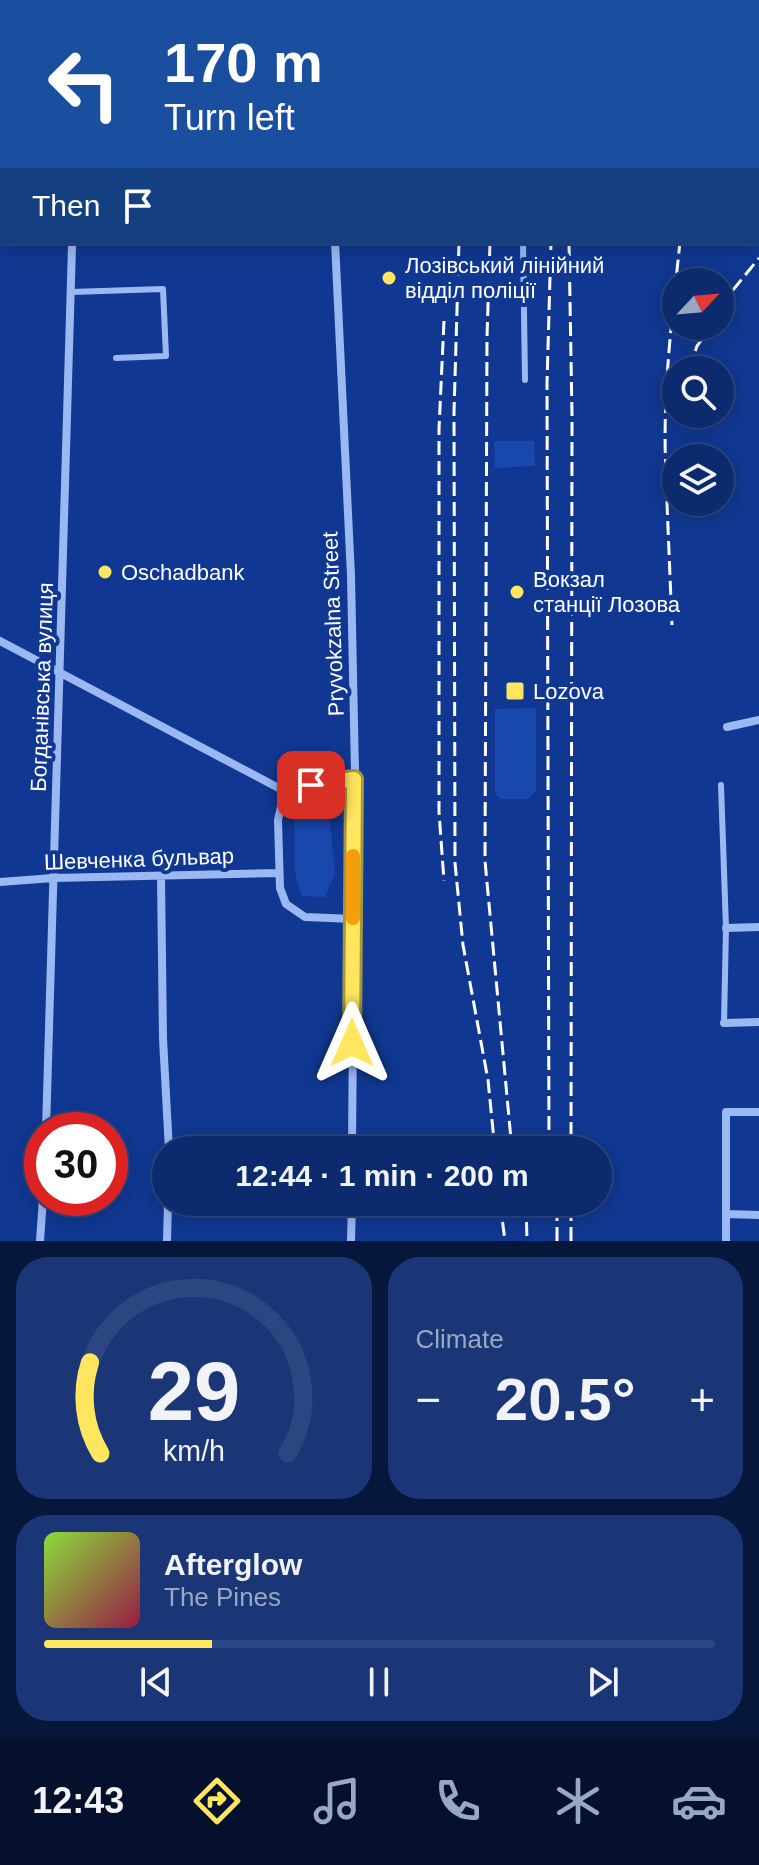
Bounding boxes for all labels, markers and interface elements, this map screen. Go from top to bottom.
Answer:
text: 170 m [164,31,323,94]
icon: left [32,32,136,136]
text: Turn left [164,97,295,138]
icon: arrive [116,184,160,228]
text: Then [32,189,100,222]
place label: Лозівський лінійний відділ поліції [405,253,604,303]
north arrow [662,268,734,340]
map controls [662,268,734,516]
marker: Лозівський лінійний відділ поліції [380,269,398,287]
button: search [662,356,734,428]
button: layers [662,444,734,516]
street label: Pryvokzalna Street [317,531,349,717]
place label: Oschadbank [121,560,246,585]
marker: Oschadbank [96,563,114,581]
place label: Вокзал станції Лозова [533,567,681,617]
street label: Богданівська вулиця [26,582,58,792]
marker: Вокзал станції Лозова [508,583,526,601]
place label: Lozova [533,679,605,704]
marker: Lozova [504,680,526,702]
pin [277,751,345,819]
icon: arrive [289,763,333,807]
street label: Шевченка бульвар [43,843,235,875]
position arrow [310,1001,394,1085]
speed limit sign: 30 [24,1112,128,1216]
text: 12:44 · 1 min · 200 m [235,1159,529,1192]
text: Climate [416,1324,504,1354]
text: 29 [147,1345,240,1438]
text: 20.5° [495,1366,636,1433]
text: − [416,1375,441,1424]
text: + [689,1375,715,1424]
text: km/h [163,1435,225,1467]
text: Afterglow [164,1548,302,1581]
text: The Pines [164,1582,281,1612]
icon: previous [134,1660,178,1704]
icon: pause [357,1660,401,1704]
icon: next [581,1660,625,1704]
icon: directions [189,1773,245,1829]
icon: music [309,1773,365,1829]
icon: phone [430,1773,486,1829]
icon: climate [550,1773,606,1829]
icon: car [671,1773,727,1829]
text: 12:43 [32,1780,124,1821]

